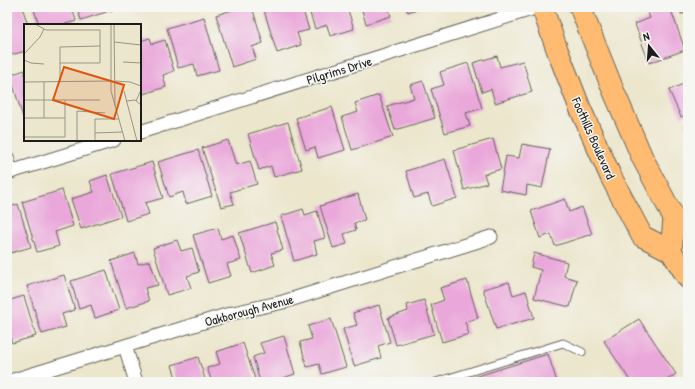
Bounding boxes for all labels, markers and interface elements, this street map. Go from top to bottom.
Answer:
inset map [24,24,141,141]
north arrow [629,26,669,66]
text: N [641,29,651,44]
street label: Pilgrims Drive [304,52,374,88]
street label: Foothills Boulevard [568,93,620,182]
street label: Oakborough Avenue [203,290,295,330]

